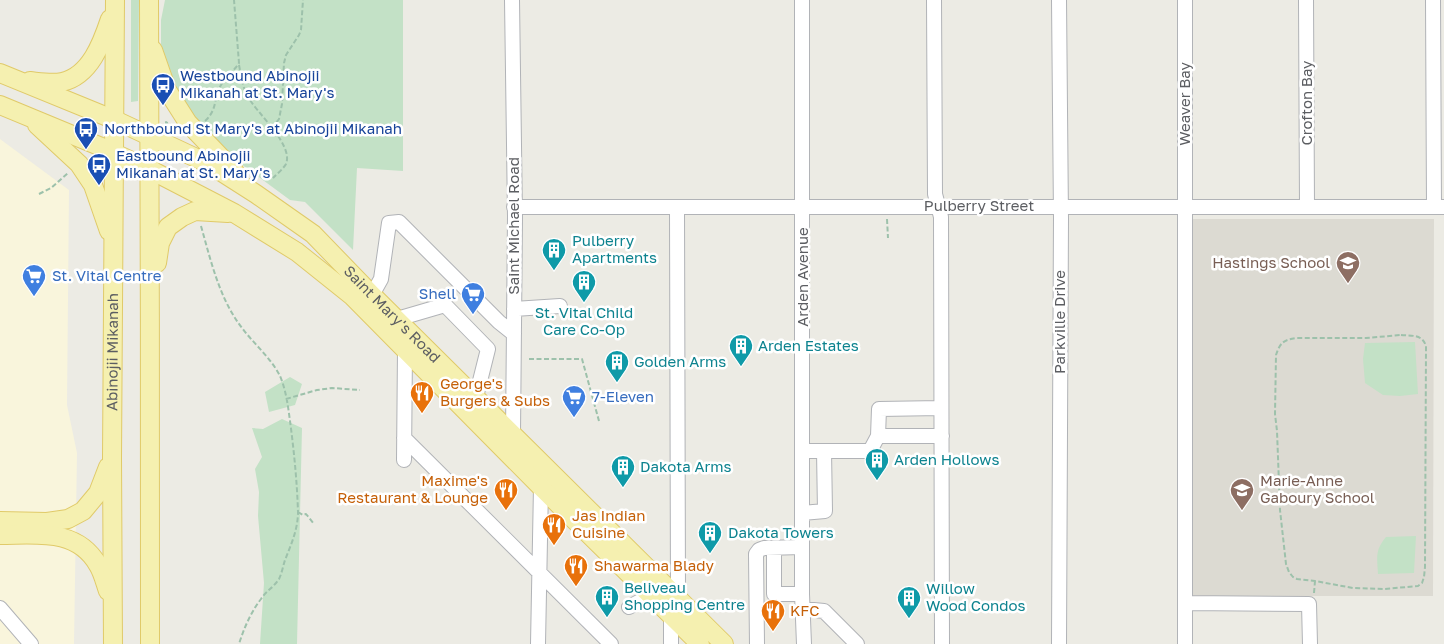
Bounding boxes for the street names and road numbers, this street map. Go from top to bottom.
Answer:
street label: Crofton Bay [1297,60,1315,145]
street label: Weaver Bay [1175,62,1193,146]
street label: Saint Michael Road [504,157,522,295]
street label: Pulberry Street [924,196,1034,214]
street label: Arden Avenue [793,227,811,327]
street label: Saint Mary's Road [340,261,445,366]
street label: Parkville Drive [1050,270,1068,374]
street label: Abinojii Mikanah [102,293,121,411]

